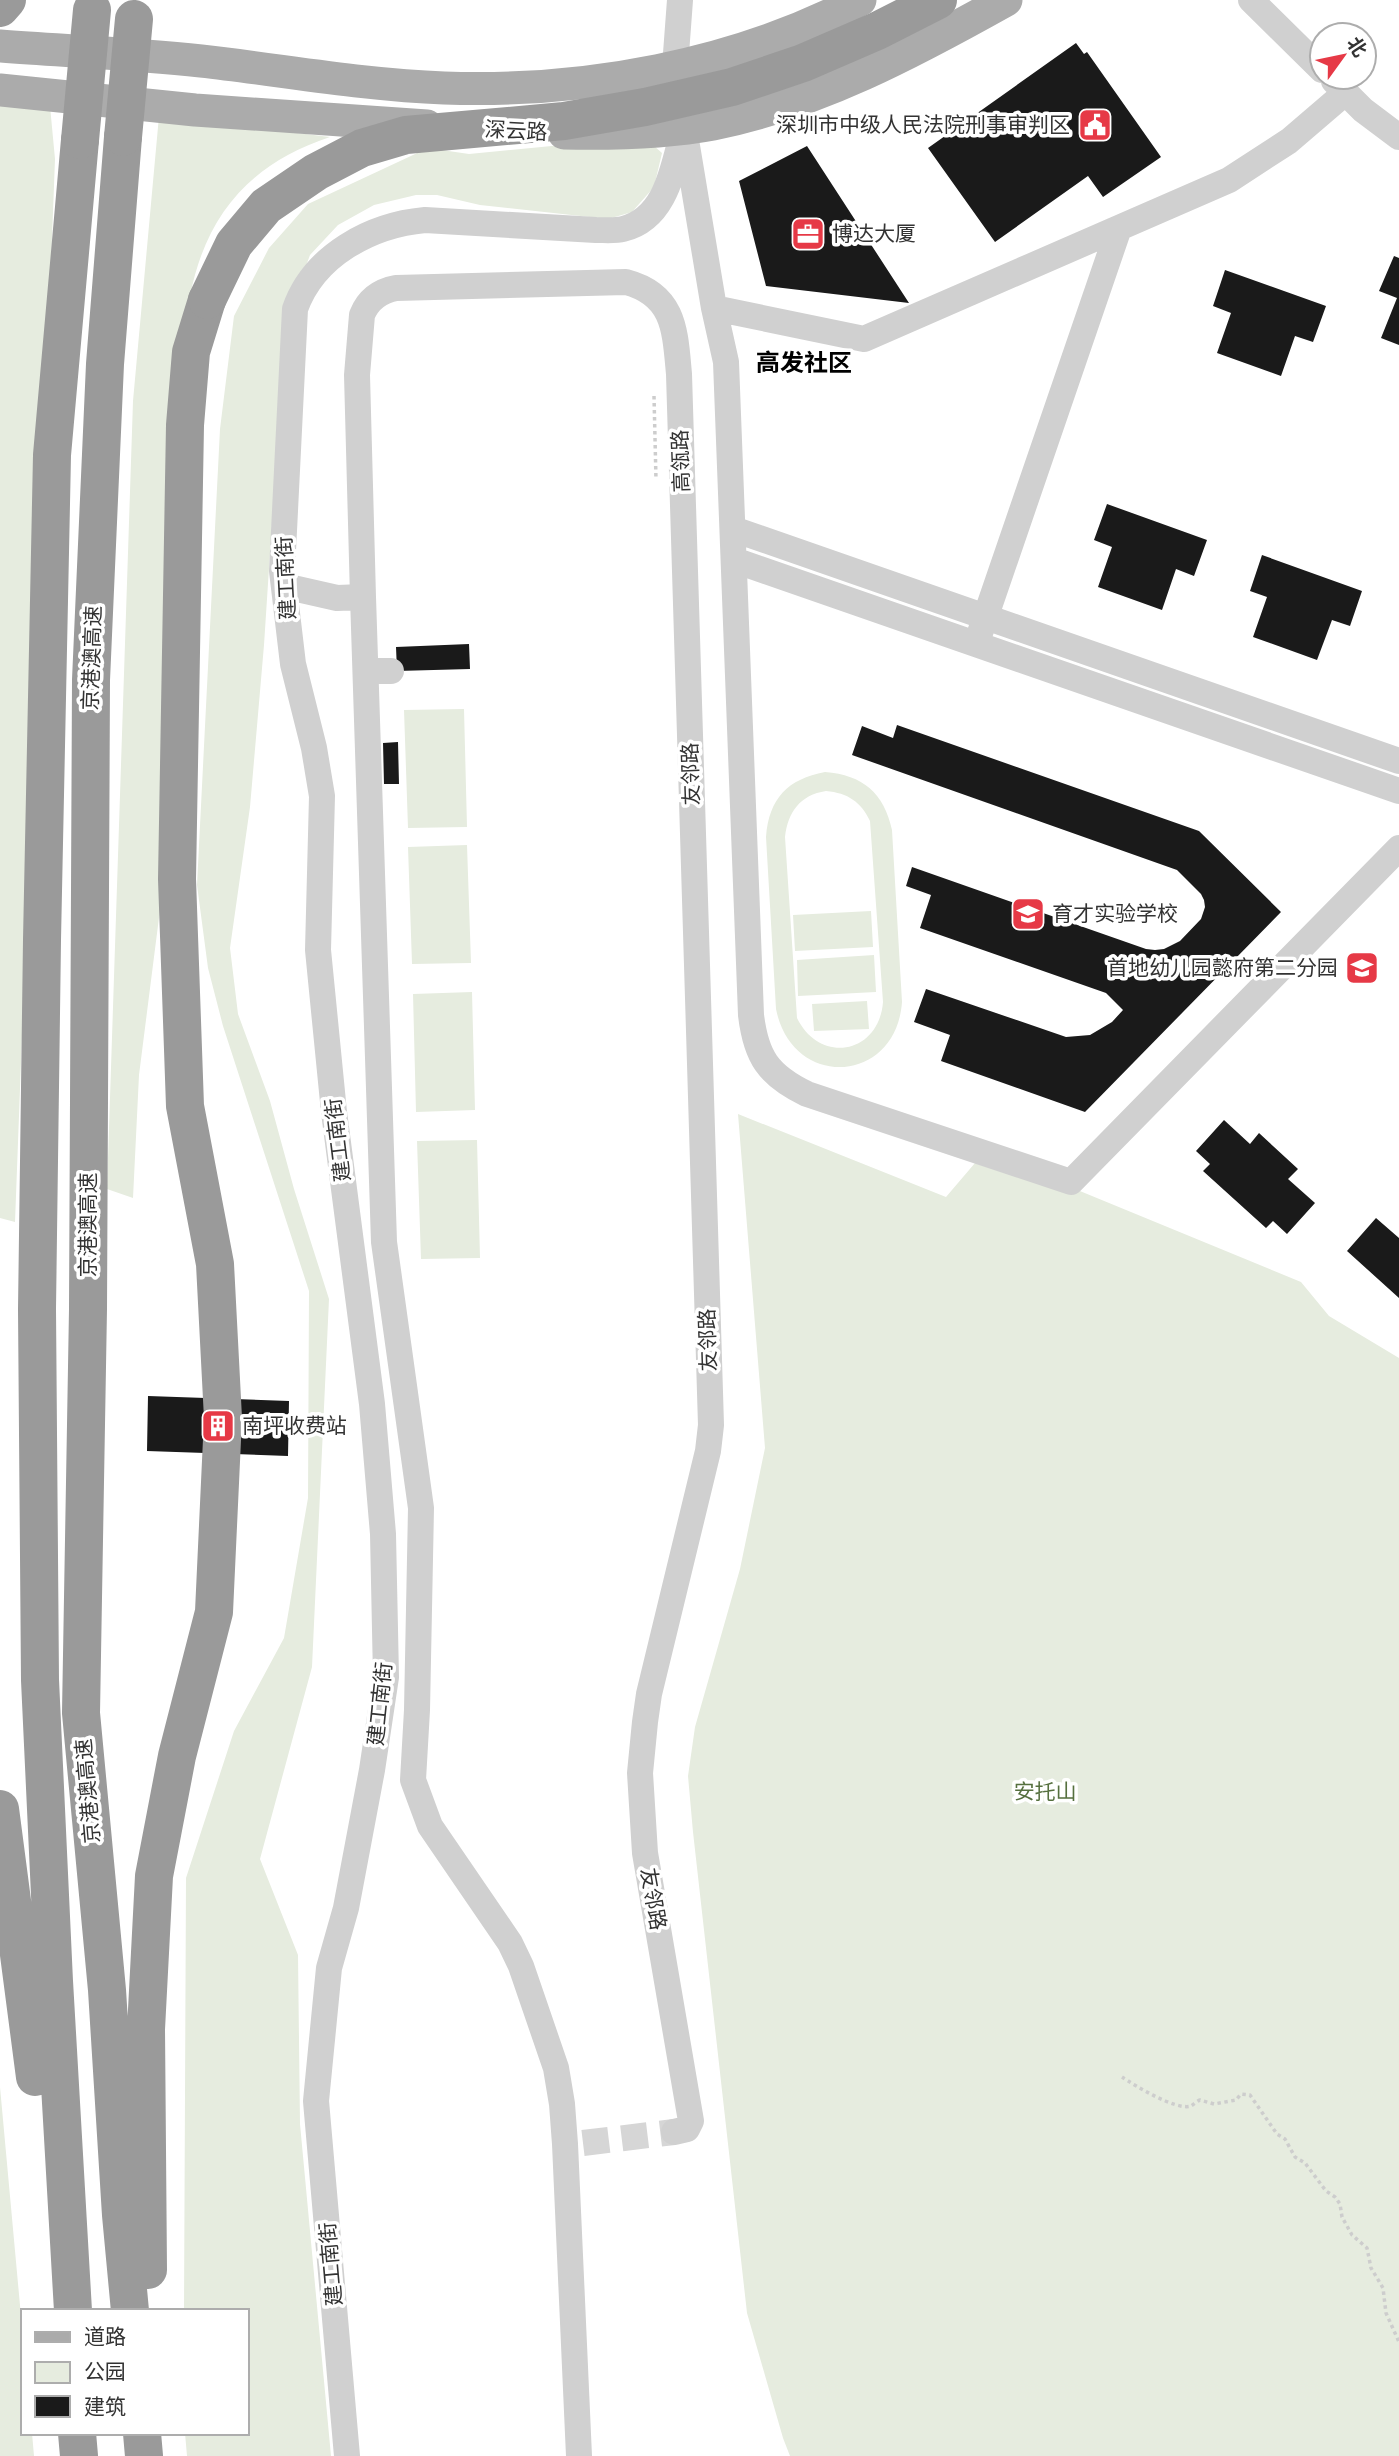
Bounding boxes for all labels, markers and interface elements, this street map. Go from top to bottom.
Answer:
north arrow [1308,21,1378,91]
text: 北 [1341,33,1372,62]
public building icon: 深圳市中级人民法院刑事审判区 [1076,106,1114,144]
place label: 深圳市中级人民法院刑事审判区 [776,112,1070,138]
street label: 深云路 [484,116,548,146]
office icon: 博达大厦 [789,215,827,253]
place label: 博达大厦 [832,221,916,247]
district label: 高发社区 [756,348,852,378]
street label: 高瓴路 [667,429,695,493]
street label: 建工南街 [271,535,301,621]
street label: 京港澳高速 [77,605,107,711]
street label: 友邻路 [677,742,705,806]
school or university icon: 育才实验学校 [1009,895,1047,933]
place label: 育才实验学校 [1052,901,1178,927]
school or university icon: 首地幼儿园懿府第二分园 [1343,949,1381,987]
place label: 首地幼儿园懿府第二分园 [1107,955,1338,981]
street label: 建工南街 [320,1097,356,1183]
street label: 京港澳高速 [75,1173,101,1278]
street label: 友邻路 [694,1308,722,1372]
building icon: 南坪收费站 [199,1407,237,1445]
place label: 南坪收费站 [242,1413,347,1439]
street label: 建工南街 [363,1661,397,1747]
street label: 京港澳高速 [70,1738,106,1844]
park label: 安托山 [1014,1779,1077,1805]
street label: 友邻路 [635,1866,671,1932]
street label: 建工南街 [314,2221,348,2307]
legend [21,2309,248,2435]
text: 道路 [84,2324,126,2350]
text: 公园 [84,2359,126,2385]
text: 建筑 [84,2394,126,2420]

